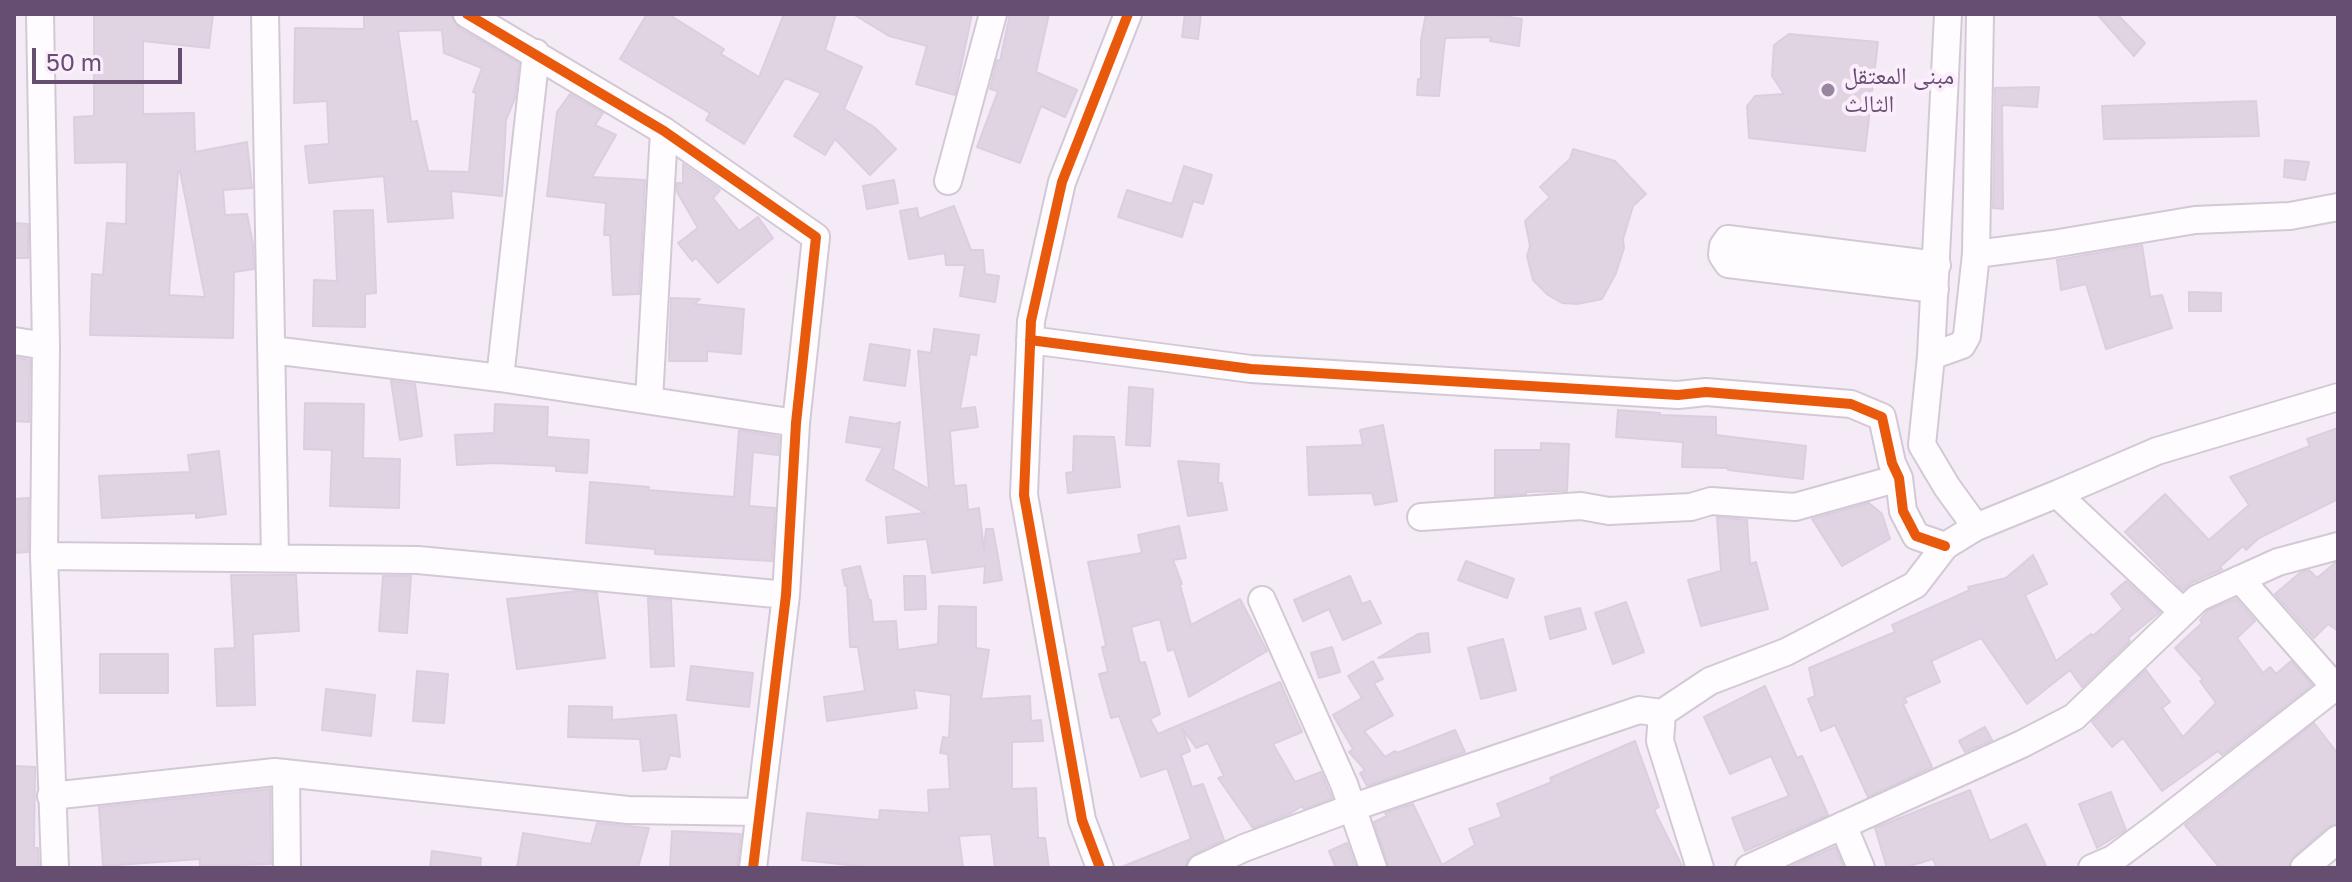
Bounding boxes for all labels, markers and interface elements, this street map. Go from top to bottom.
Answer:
scale bar [36,32,186,82]
text: 50 m [46,47,102,76]
place label: مبنى المعتقل الثالث [1844,62,1954,118]
marker: مبنى المعتقل الثالث [1819,81,1837,99]

